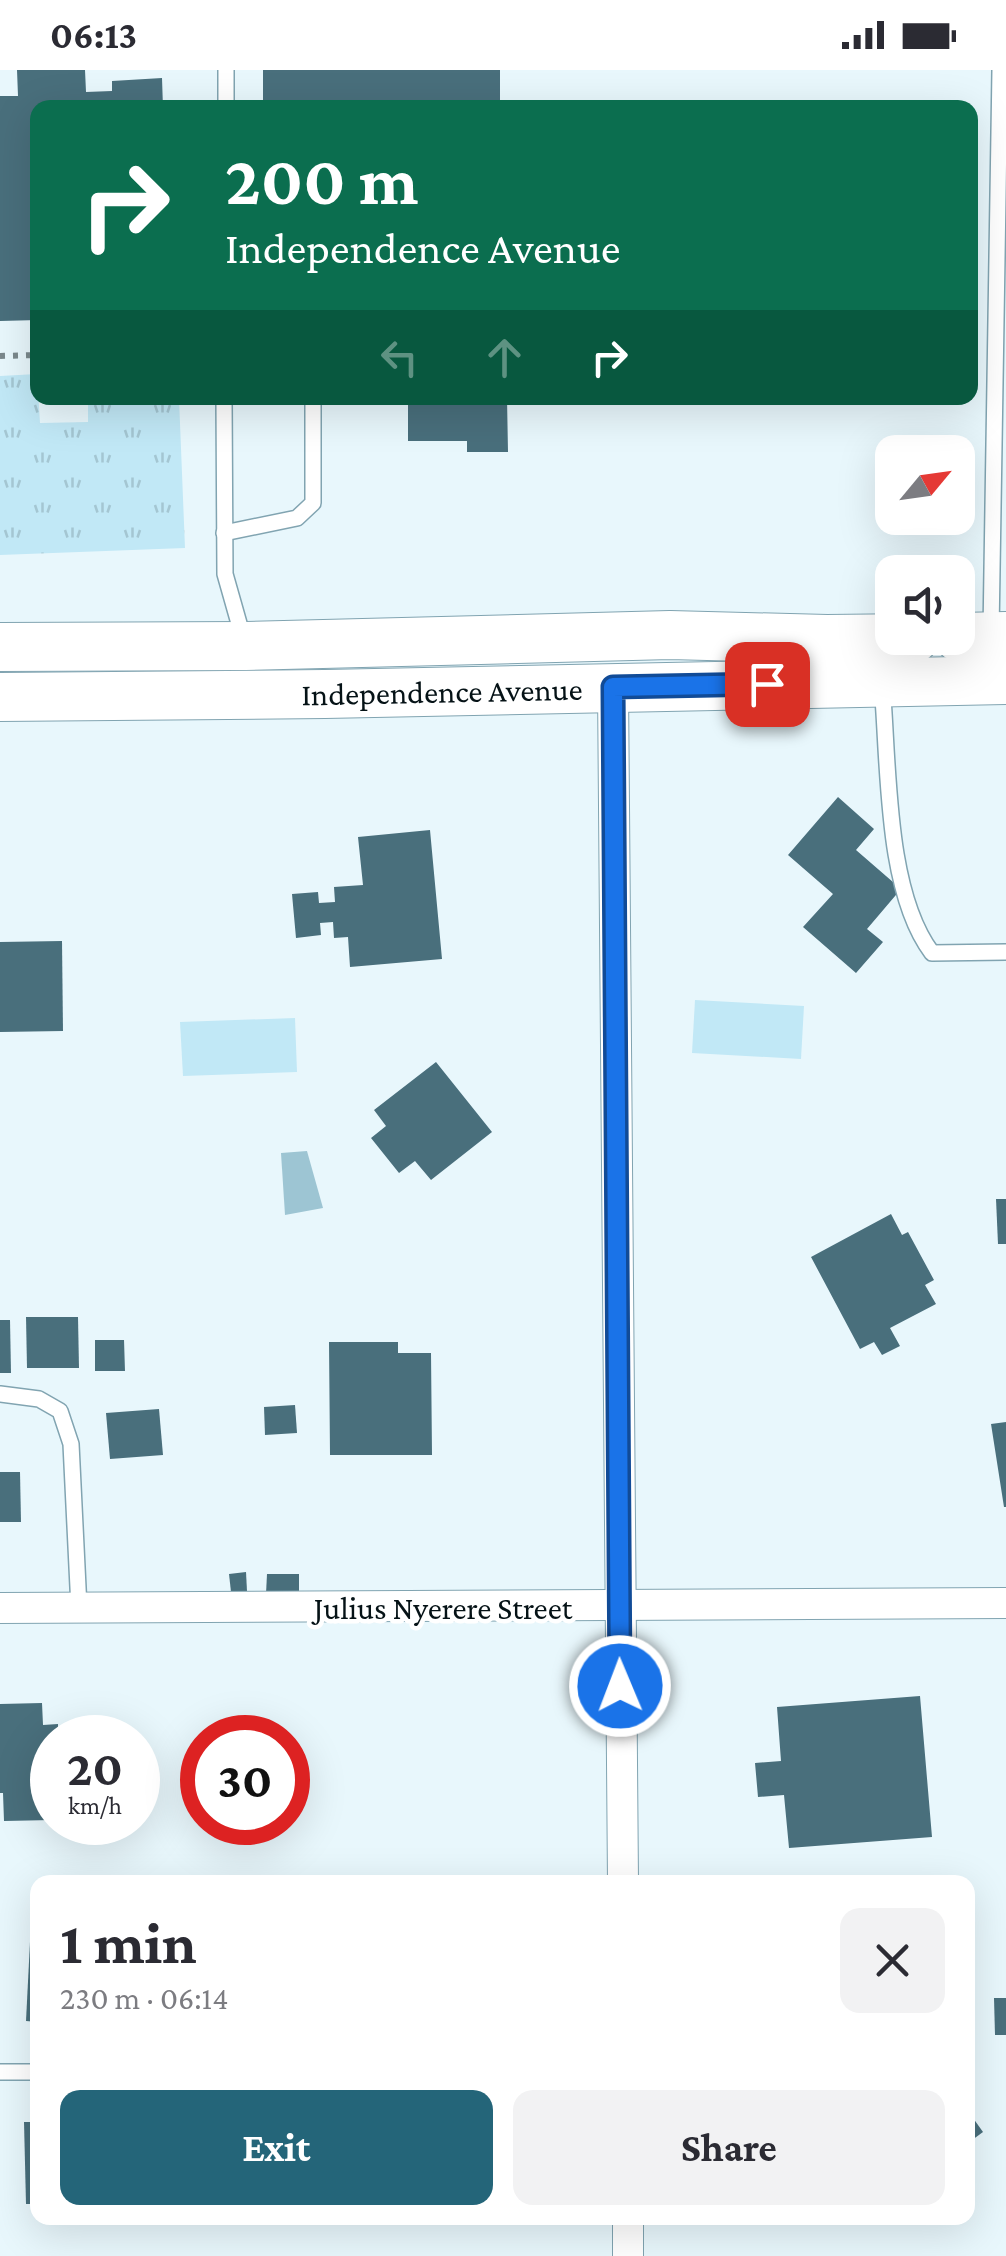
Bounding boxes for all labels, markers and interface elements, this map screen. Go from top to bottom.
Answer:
text: 06:13 [50,14,137,56]
icon: right [60,140,190,270]
text: 200 m [225,141,418,219]
text: Independence Avenue [225,223,621,273]
icon: left [372,330,427,385]
icon: ahead [477,330,532,385]
icon: right [582,330,637,385]
north arrow [875,435,975,535]
map controls [875,435,975,655]
button: sound [875,555,975,655]
pin [725,642,810,727]
icon: arrive [740,657,795,712]
street label: Independence Avenue [301,671,583,712]
street label: Julius Nyerere Street [311,1590,573,1626]
position arrow [568,1634,672,1738]
speed limit sign: 30 [180,1715,310,1845]
text: 20 [67,1740,123,1796]
text: km/h [68,1792,122,1819]
button: close [840,1908,945,2013]
text: 1 min [60,1909,197,1976]
text: 230 m · 06:14 [60,1980,229,2016]
button: Exit [60,2090,493,2205]
button: Share [513,2090,945,2205]

